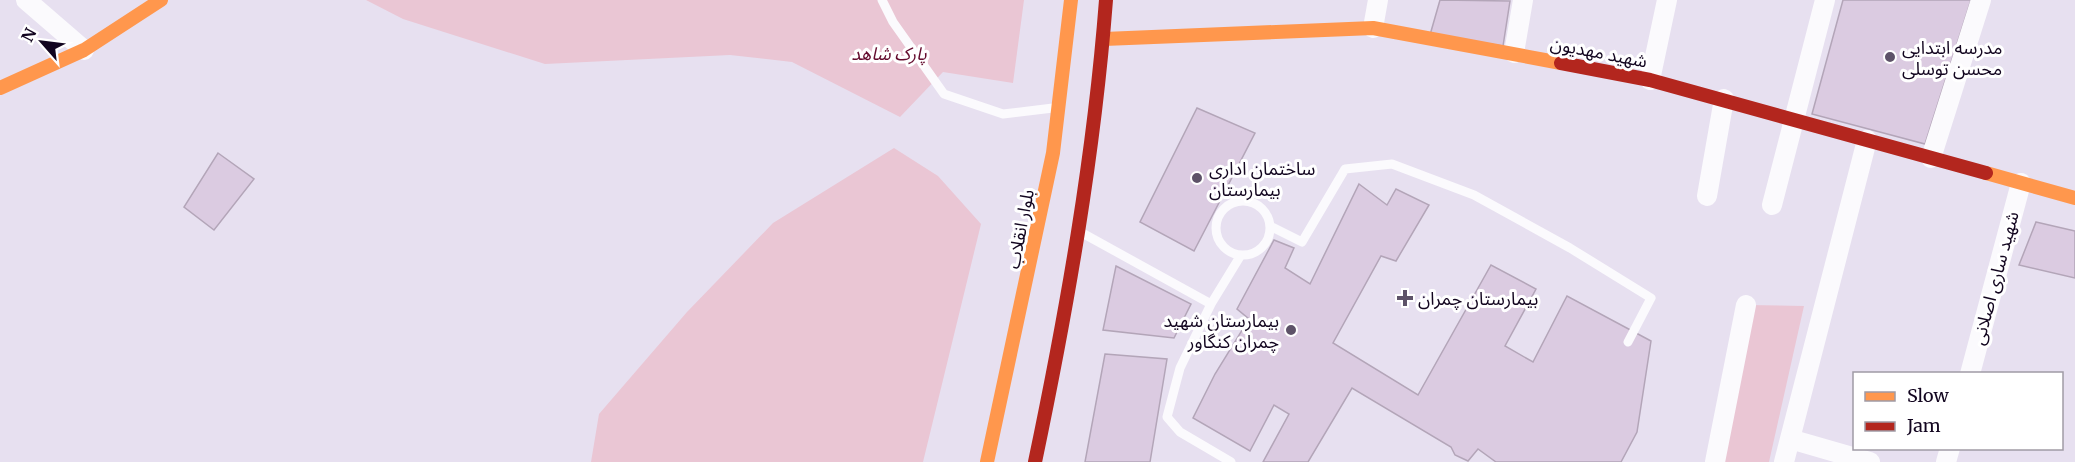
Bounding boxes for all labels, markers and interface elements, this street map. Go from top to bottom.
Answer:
north arrow [12,12,72,72]
text: N [17,24,41,45]
street label: شهید مهدیون [1549,31,1649,73]
place label: مدرسه ابتدایی محسن توسلی [1902,36,2003,80]
park label: پارک شاهد [851,42,927,66]
marker: مدرسه ابتدایی محسن توسلی [1883,50,1897,64]
place label: ساختمان اداری بیمارستان [1209,157,1315,201]
marker: ساختمان اداری بیمارستان [1190,171,1204,185]
street label: بلوار انقلاب [1001,187,1039,271]
street label: شهید ساری اصلانی [1966,209,2024,347]
place label: بیمارستان چمران [1418,287,1538,310]
marker: بیمارستان چمران [1396,289,1414,307]
place label: بیمارستان شهید چمران کنگاور [1164,309,1279,353]
marker: بیمارستان شهید چمران کنگاور [1284,323,1298,337]
legend [1853,372,2063,450]
text: Slow [1907,384,1950,407]
text: Jam [1906,414,1941,437]

